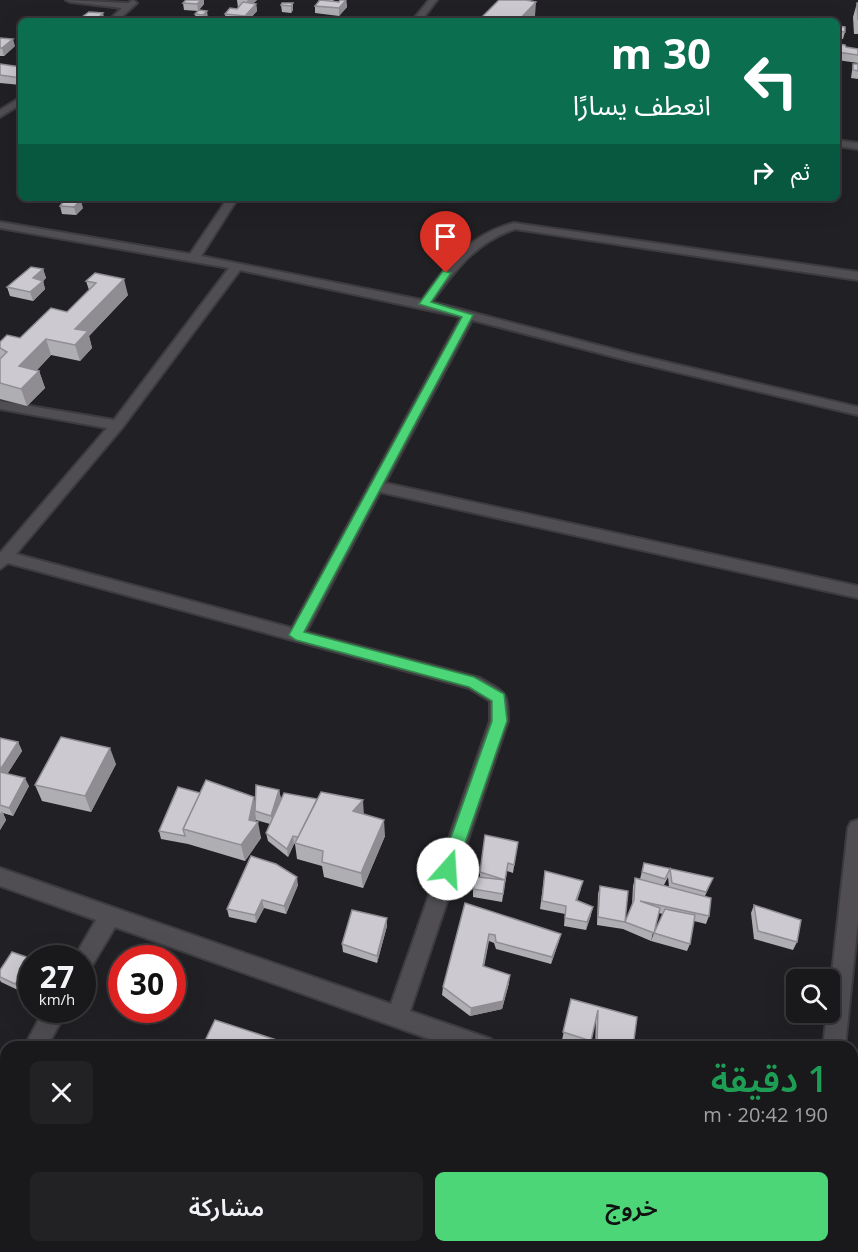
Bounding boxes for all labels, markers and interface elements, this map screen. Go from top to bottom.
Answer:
text: 30 m [611,24,711,81]
icon: left [732,42,810,120]
text: انعطف يسارًا [573,86,711,123]
icon: right [746,156,779,189]
text: ثم [791,156,810,186]
pin [420,211,471,273]
icon: arrive [429,220,462,253]
position arrow [416,837,480,901]
speed limit sign: 30 [108,945,186,1023]
text: 27 [40,956,74,997]
map controls [786,969,840,1023]
button: search [786,969,840,1023]
text: km/h [39,989,75,1009]
text: 1 دقيقة [711,1054,828,1103]
button: close [30,1061,93,1124]
text: 190 m · 20:42 [703,1101,828,1128]
button: مشاركة [30,1172,423,1241]
button: خروج [435,1172,828,1241]

